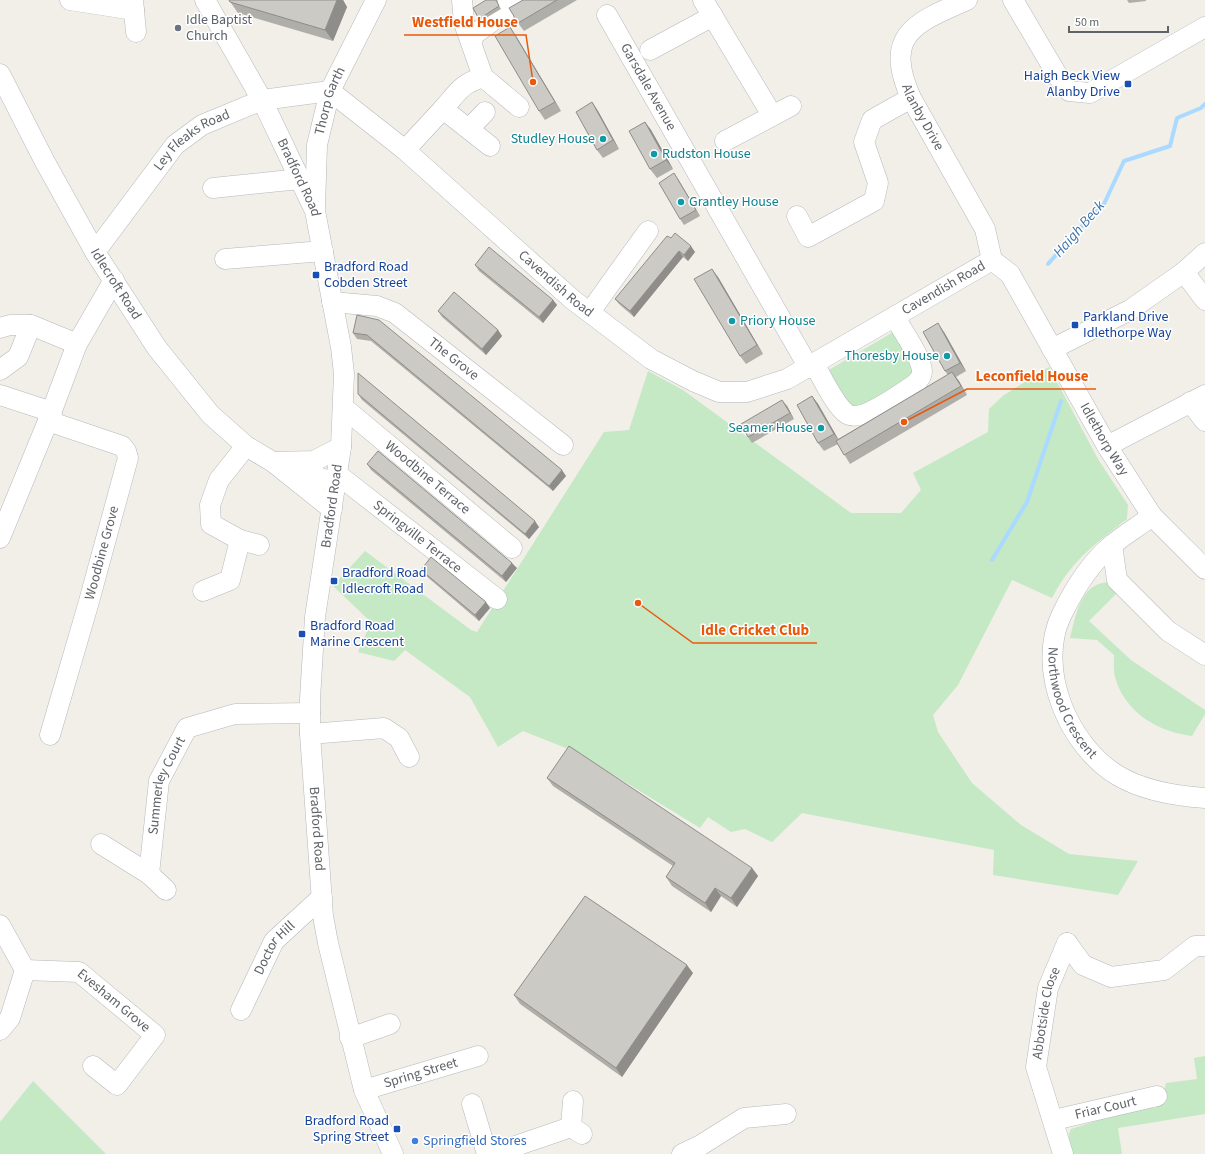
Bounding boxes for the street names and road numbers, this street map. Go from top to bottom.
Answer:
street label: Garsdale Avenue [615,40,681,134]
street label: Thorp Garth [310,63,351,137]
street label: Alanby Drive [896,81,949,154]
street label: Ley Fleaks Road [149,104,233,175]
street label: Bradford Road [272,135,326,218]
street label: Idlecroft Road [85,245,146,324]
street label: Cavendish Road [514,246,598,322]
street label: Cavendish Road [898,256,989,320]
street label: The Grove [424,333,483,385]
street label: Idlethorp Way [1075,399,1134,480]
street label: Woodbine Terrace [380,436,474,519]
street label: Bradford Road [316,463,348,549]
street label: Springville Terrace [369,496,466,578]
street label: Woodbine Grove [80,504,124,602]
street label: Northwood Crescent [1042,647,1102,764]
street label: Summerley Court [143,733,191,836]
street label: Bradford Road [304,786,330,872]
street label: Doctor Hill [249,916,300,978]
street label: Evesham Grove [73,964,155,1037]
street label: Abbotside Close [1027,964,1066,1061]
street label: Spring Street [381,1053,460,1094]
street label: Friar Court [1073,1091,1139,1125]

